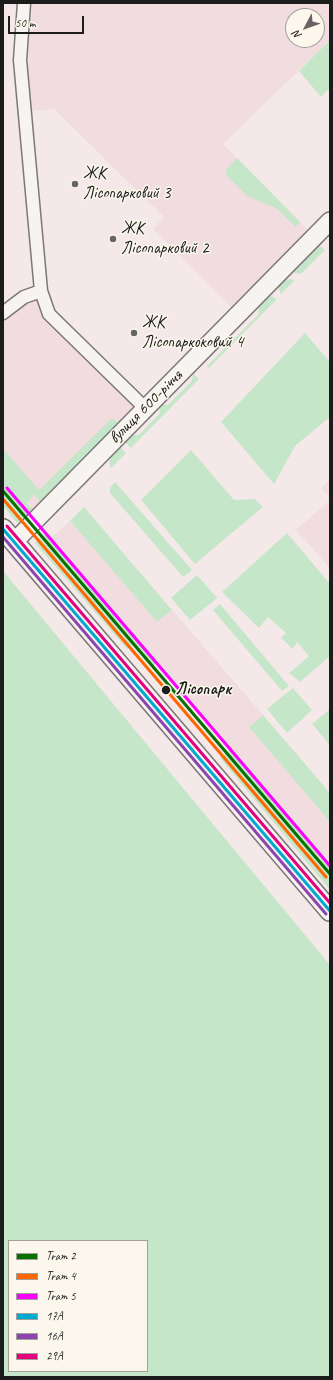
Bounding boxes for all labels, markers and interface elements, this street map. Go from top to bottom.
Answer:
scale bar [10,8,86,34]
north arrow [285,8,325,48]
text: 50 m [15,15,35,31]
text: N [289,28,304,42]
place label: ЖК Лісопарковий 3 [83,164,171,204]
marker: ЖК Лісопарковий 3 [70,179,80,189]
place label: ЖК Лісопарковий 2 [121,219,209,259]
marker: ЖК Лісопарковий 2 [108,234,118,244]
place label: ЖК Лісопаркоковий 4 [142,313,243,353]
marker: ЖК Лісопаркоковий 4 [129,328,139,338]
street label: вулиця 600-річчя [105,366,187,448]
place label: Лісопарк [175,680,231,700]
marker: Лісопарк [160,684,172,696]
legend [8,1240,148,1372]
text: Tram 2 [46,1248,76,1264]
text: Tram 4 [46,1268,76,1284]
text: Tram 5 [46,1288,76,1304]
text: 17А [46,1308,63,1324]
text: 16А [46,1328,63,1344]
text: 29А [46,1348,63,1364]

